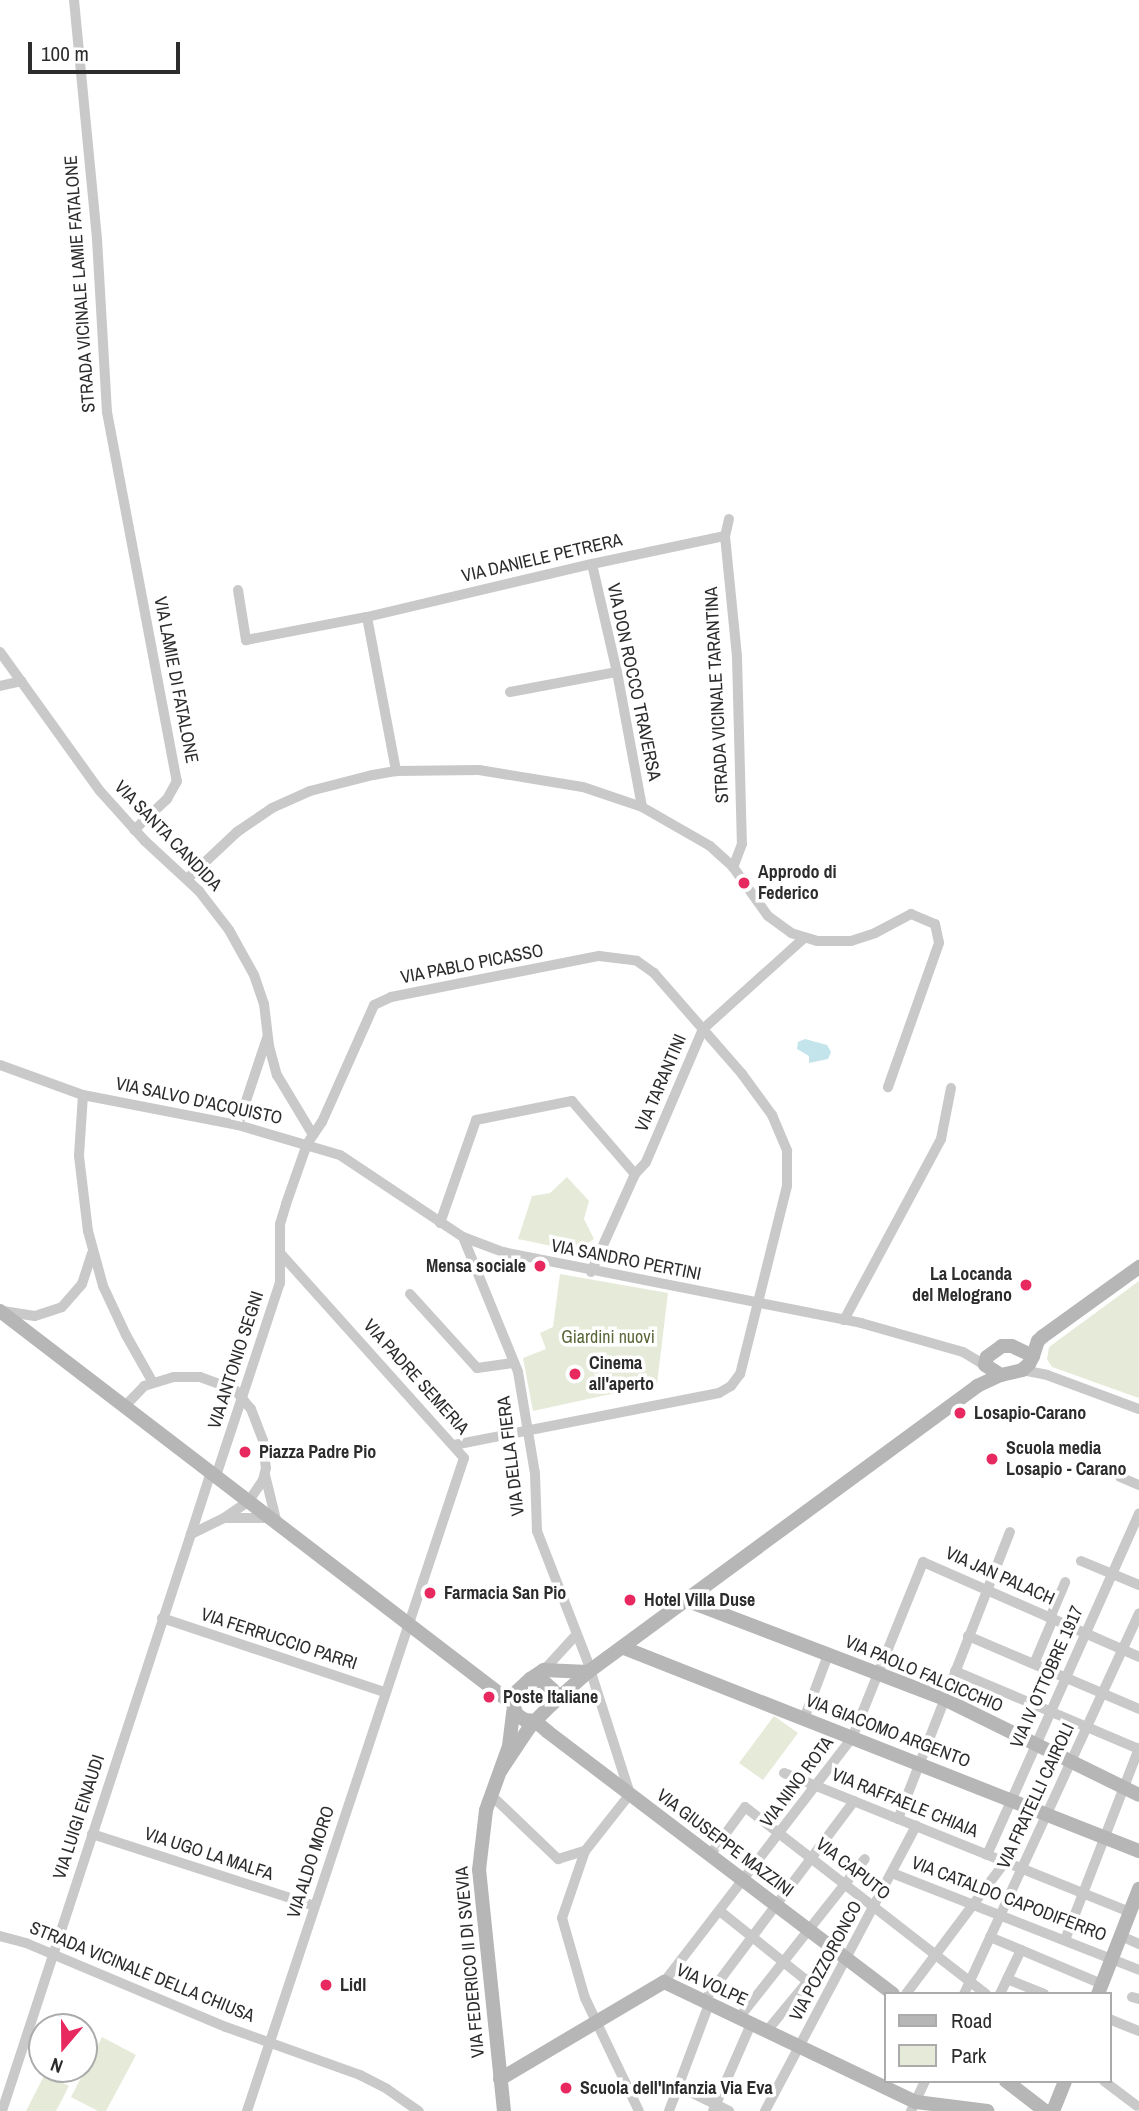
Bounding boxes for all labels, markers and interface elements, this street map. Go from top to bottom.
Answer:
scale bar [32,28,184,72]
text: 100 m [41,39,89,68]
street label: STRADA VICINALE LAMIE FATALONE [60,154,100,414]
street label: VIA DANIELE PETRERA [459,529,625,587]
street label: VIA DON ROCCO TRAVERSA [602,581,666,783]
street label: STRADA VICINALE TARANTINA [701,586,733,804]
street label: VIA LAMIE DI FATALONE [149,594,203,766]
street label: VIA SANTA CANDIDA [109,776,227,896]
place label: Approdo di Federico [758,862,837,904]
marker: Approdo di Federico [736,875,752,891]
street label: VIA PABLO PICASSO [398,939,546,989]
street label: VIA TARANTINI [631,1031,691,1135]
street label: VIA SALVO D'ACQUISTO [113,1073,285,1129]
street label: VIA SANDRO PERTINI [549,1235,703,1285]
place label: Mensa sociale [426,1255,526,1277]
marker: Mensa sociale [532,1258,548,1274]
place label: La Locanda del Melograno [912,1264,1012,1306]
marker: La Locanda del Melograno [1018,1277,1034,1293]
street label: VIA ANTONIO SEGNI [203,1288,269,1432]
street label: VIA PADRE SEMERIA [358,1315,474,1439]
park label: Giardini nuovi [561,1326,655,1348]
place label: Cinema all'aperto [589,1353,654,1396]
marker: Cinema all'aperto [567,1366,583,1382]
street label: VIA DELLA FIERA [493,1394,529,1518]
place label: Losapio-Carano [974,1402,1086,1424]
marker: Losapio-Carano [952,1405,968,1421]
place label: Scuola media Losapio - Carano [1006,1438,1127,1480]
place label: Piazza Padre Pio [259,1441,376,1463]
marker: Piazza Padre Pio [237,1444,253,1460]
marker: Scuola media Losapio - Carano [984,1451,1000,1467]
street label: VIA JAN PALACH [942,1542,1058,1610]
place label: Farmacia San Pio [444,1582,566,1604]
marker: Farmacia San Pio [422,1585,438,1601]
place label: Hotel Villa Duse [644,1589,755,1611]
marker: Hotel Villa Duse [622,1592,638,1608]
street label: VIA IV OTTOBRE 1917 [1006,1602,1088,1752]
street label: VIA FERRUCCIO PARRI [198,1603,360,1675]
street label: VIA PAOLO FALCICCHIO [841,1631,1007,1717]
place label: Poste Italiane [503,1686,598,1708]
marker: Poste Italiane [481,1689,497,1705]
street label: VIA GIACOMO ARGENTO [802,1689,974,1773]
street label: VIA FRATELLI CAIROLI [993,1719,1079,1873]
street label: VIA NINO ROTA [756,1732,838,1832]
street label: VIA LUIGI EINAUDI [49,1752,109,1882]
street label: VIA RAFFAELE CHIAIA [828,1764,982,1842]
street label: VIA GIUSEPPE MAZZINI [652,1784,798,1902]
street label: VIA ALDO MORO [282,1802,340,1922]
street label: VIA UGO LA MALFA [141,1823,277,1885]
street label: VIA CAPUTO [811,1833,895,1905]
street label: VIA CATALDO CAPODIFERRO [908,1852,1110,1946]
street label: VIA FEDERICO II DI SVEVIA [451,1865,489,2059]
street label: VIA POZZORONCO [785,1897,867,2025]
street label: STRADA VICINALE DELLA CHIUSA [26,1917,258,2027]
street label: VIA VOLPE [672,1959,752,2011]
place label: Lidl [340,1974,366,1996]
marker: Lidl [318,1977,334,1993]
legend [884,1992,1111,2083]
text: Road [951,2006,992,2035]
north arrow [28,2013,98,2083]
text: Park [951,2041,986,2070]
text: N [47,2052,66,2080]
place label: Scuola dell'Infanzia Via Eva [580,2077,773,2099]
marker: Scuola dell'Infanzia Via Eva [558,2080,574,2096]

